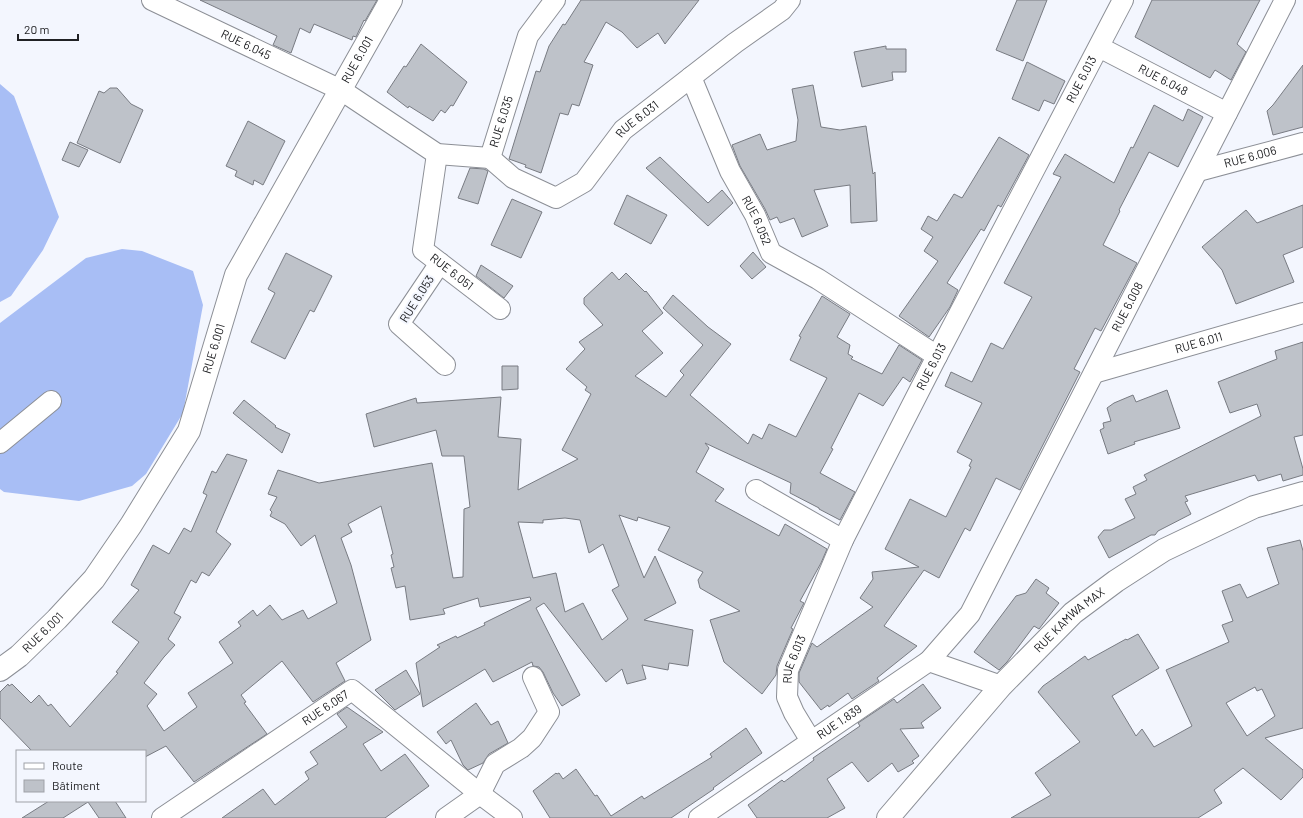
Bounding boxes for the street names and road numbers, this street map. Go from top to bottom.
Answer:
street label: RUE 6.045 [219,26,273,62]
street label: RUE 6.001 [338,33,375,85]
street label: RUE 6.013 [1063,53,1099,105]
street label: RUE 6.048 [1136,61,1190,98]
street label: RUE 6.035 [486,94,515,149]
street label: RUE 6.031 [612,97,661,140]
street label: RUE 6.006 [1222,142,1278,170]
street label: RUE 6.052 [739,193,775,247]
street label: RUE 6.051 [428,250,477,292]
street label: RUE 6.053 [396,272,436,325]
street label: RUE 6.008 [1108,279,1145,334]
street label: RUE 6.001 [199,322,227,375]
street label: RUE 6.011 [1173,328,1224,355]
street label: RUE 6.013 [913,340,949,392]
street label: RUE KAMWA MAX [1030,584,1107,655]
street label: RUE 6.001 [19,609,66,655]
street label: RUE 6.013 [780,633,808,684]
street label: RUE 6.067 [299,686,351,728]
street label: RUE 1.839 [814,701,864,742]

